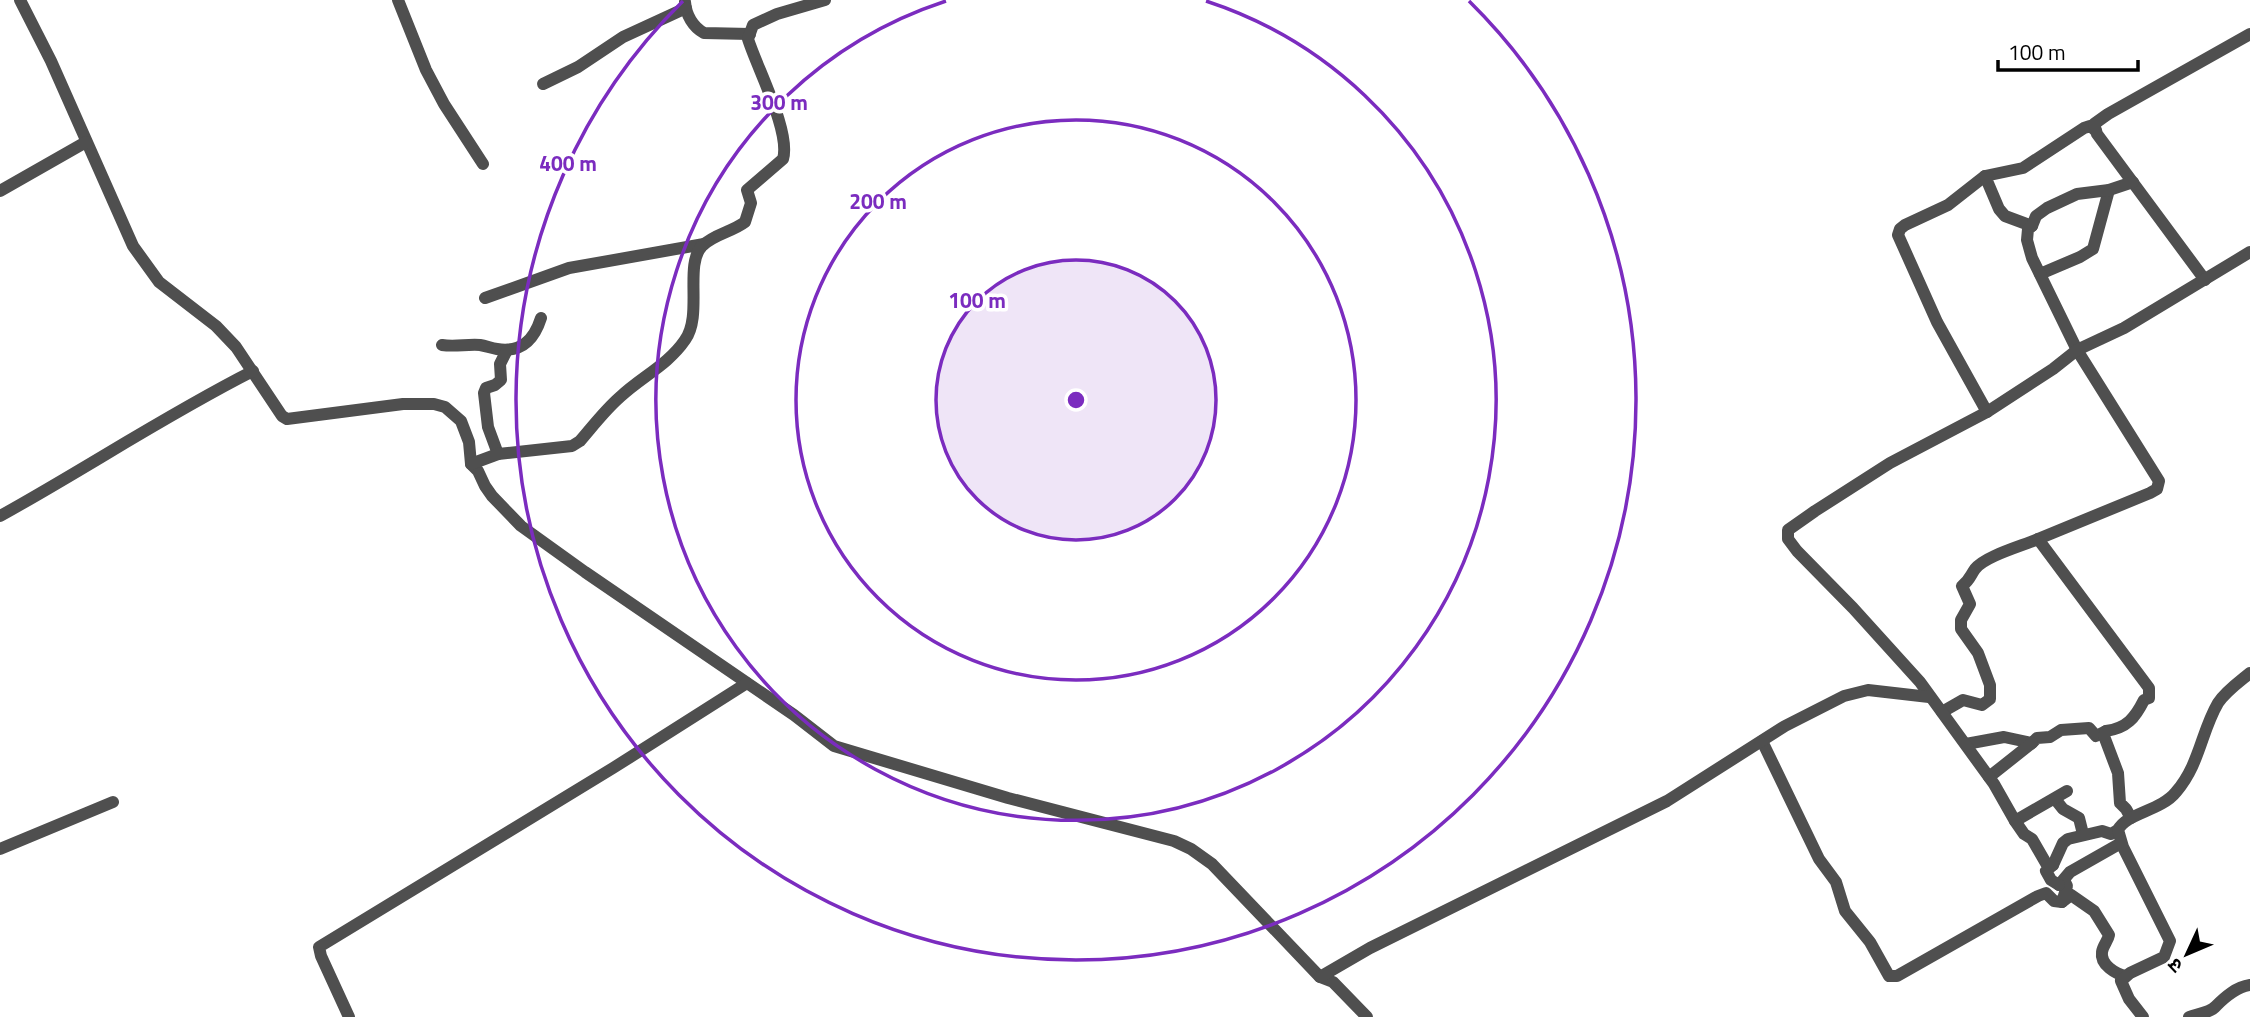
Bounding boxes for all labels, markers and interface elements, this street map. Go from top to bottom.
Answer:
scale bar [1998,28,2138,72]
text: 100 m [2008,36,2065,68]
text: 300 m [750,86,808,118]
text: 400 m [539,147,597,179]
text: 200 m [849,185,907,217]
text: 100 m [948,284,1006,316]
centre of rings [1064,388,1088,412]
north arrow [2152,919,2222,989]
text: उ [2160,951,2189,980]

